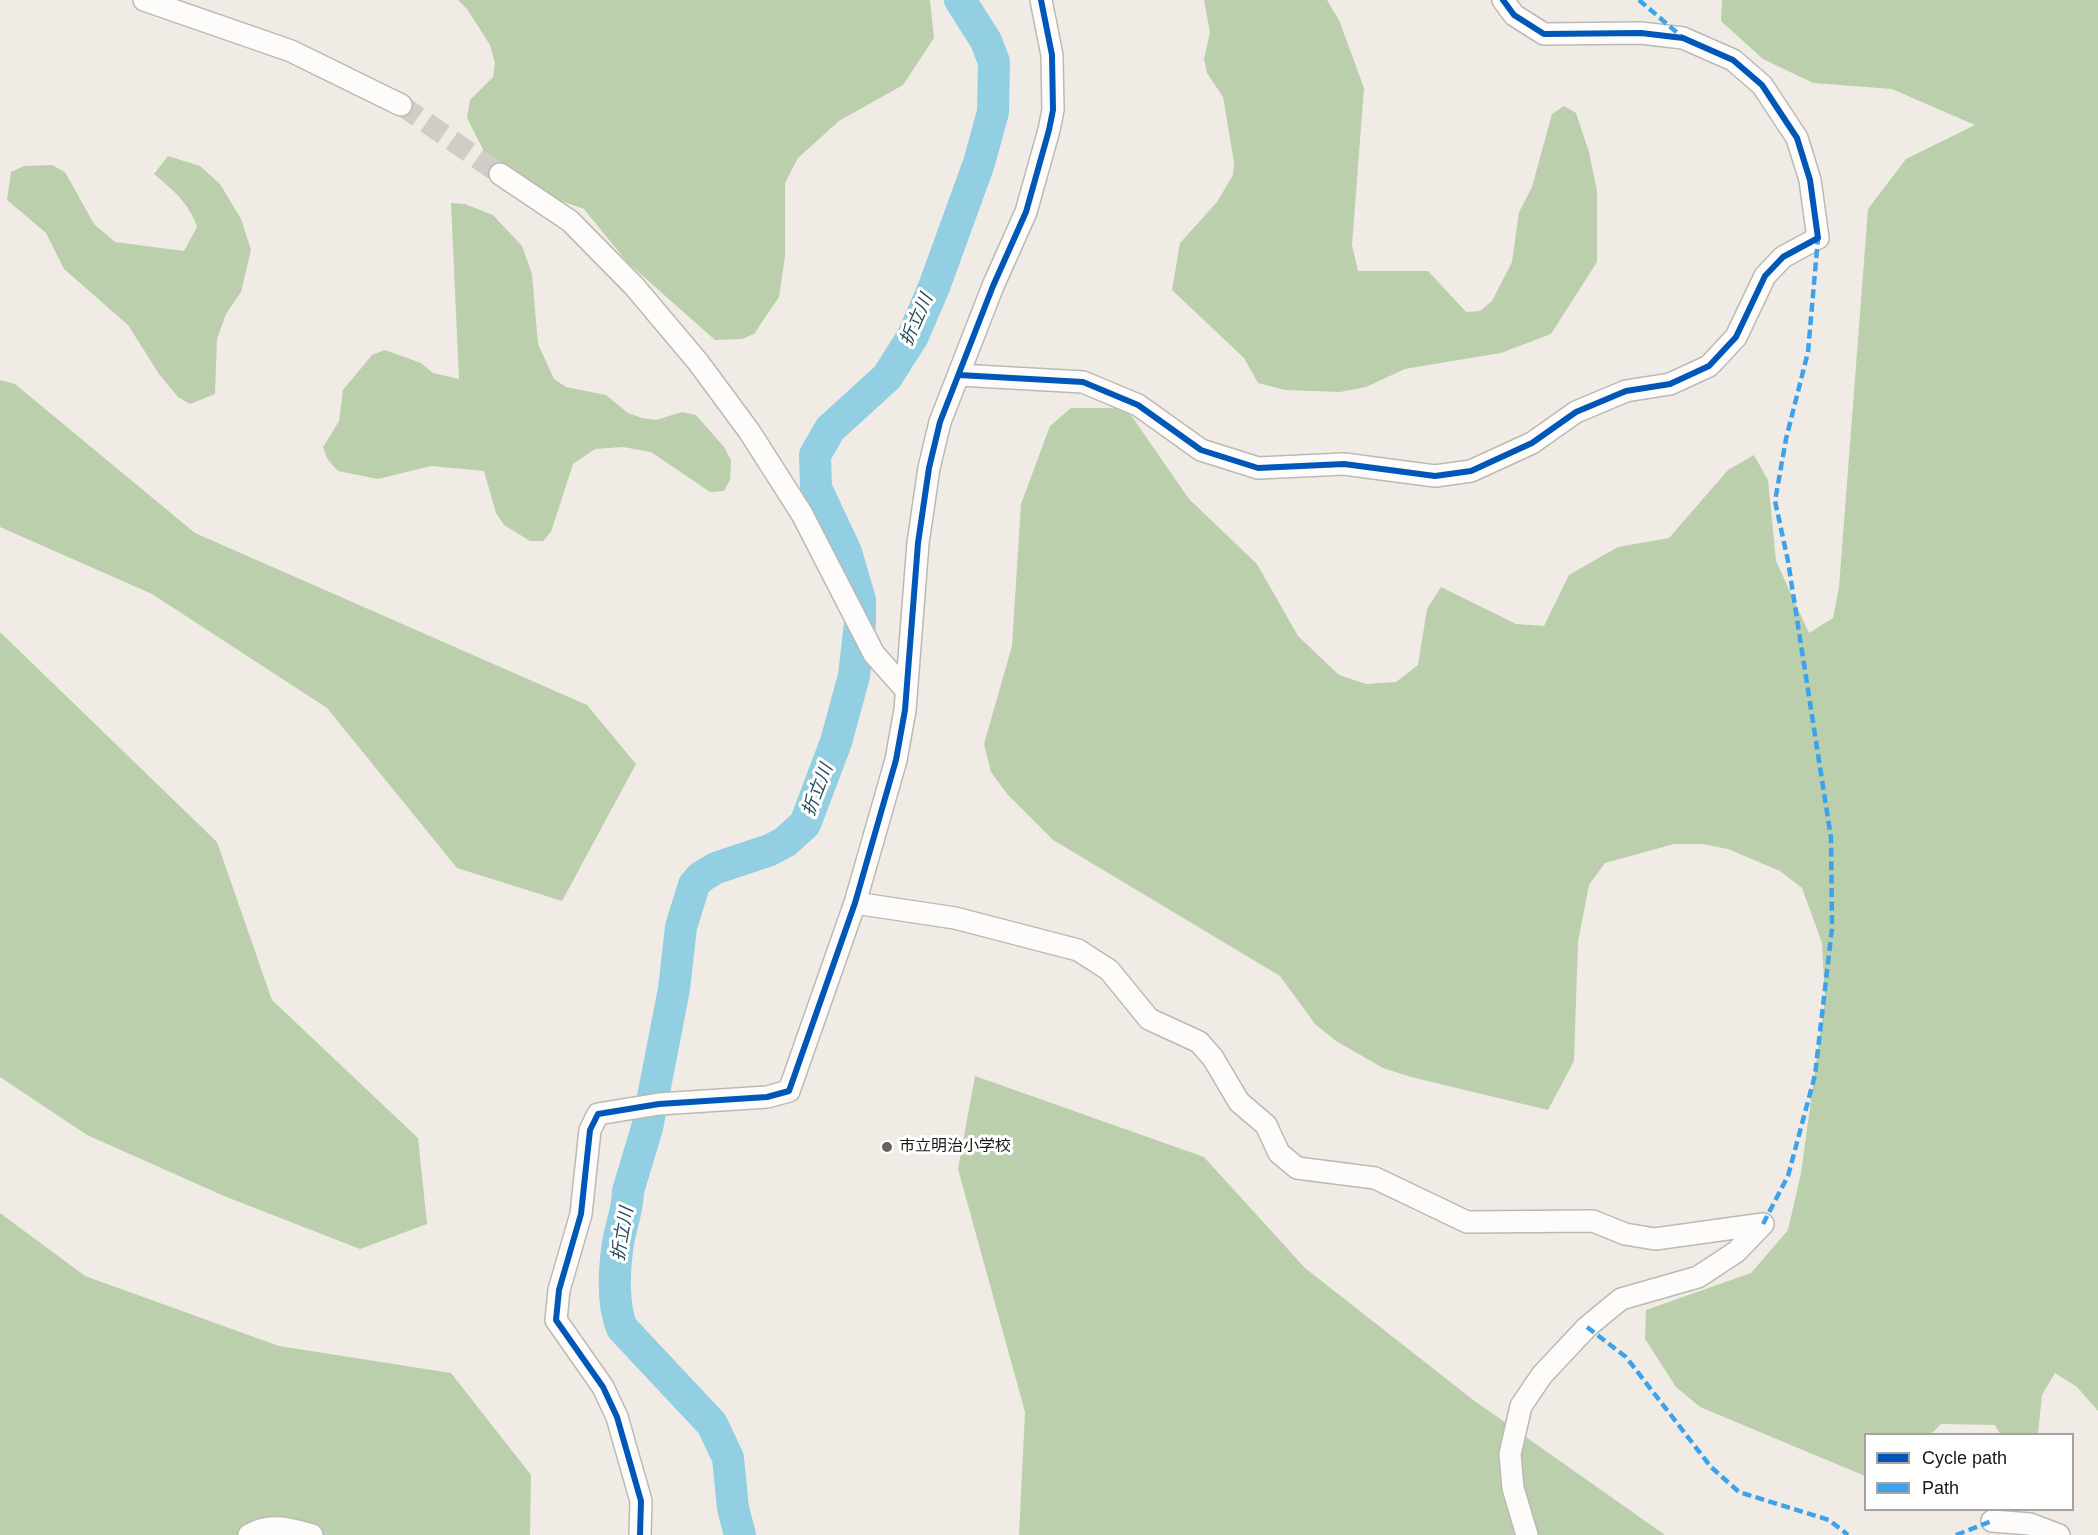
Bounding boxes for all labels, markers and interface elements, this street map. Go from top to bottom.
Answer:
water label: 折立川 [896,291,938,349]
water label: 折立川 [798,761,838,819]
place label: 市立明治小学校 [899,1137,1011,1157]
marker: 市立明治小学校 [880,1140,894,1154]
water label: 折立川 [608,1206,638,1262]
legend [1864,1433,2074,1511]
text: Cycle path [1922,1448,2007,1468]
text: Path [1922,1478,1959,1498]

